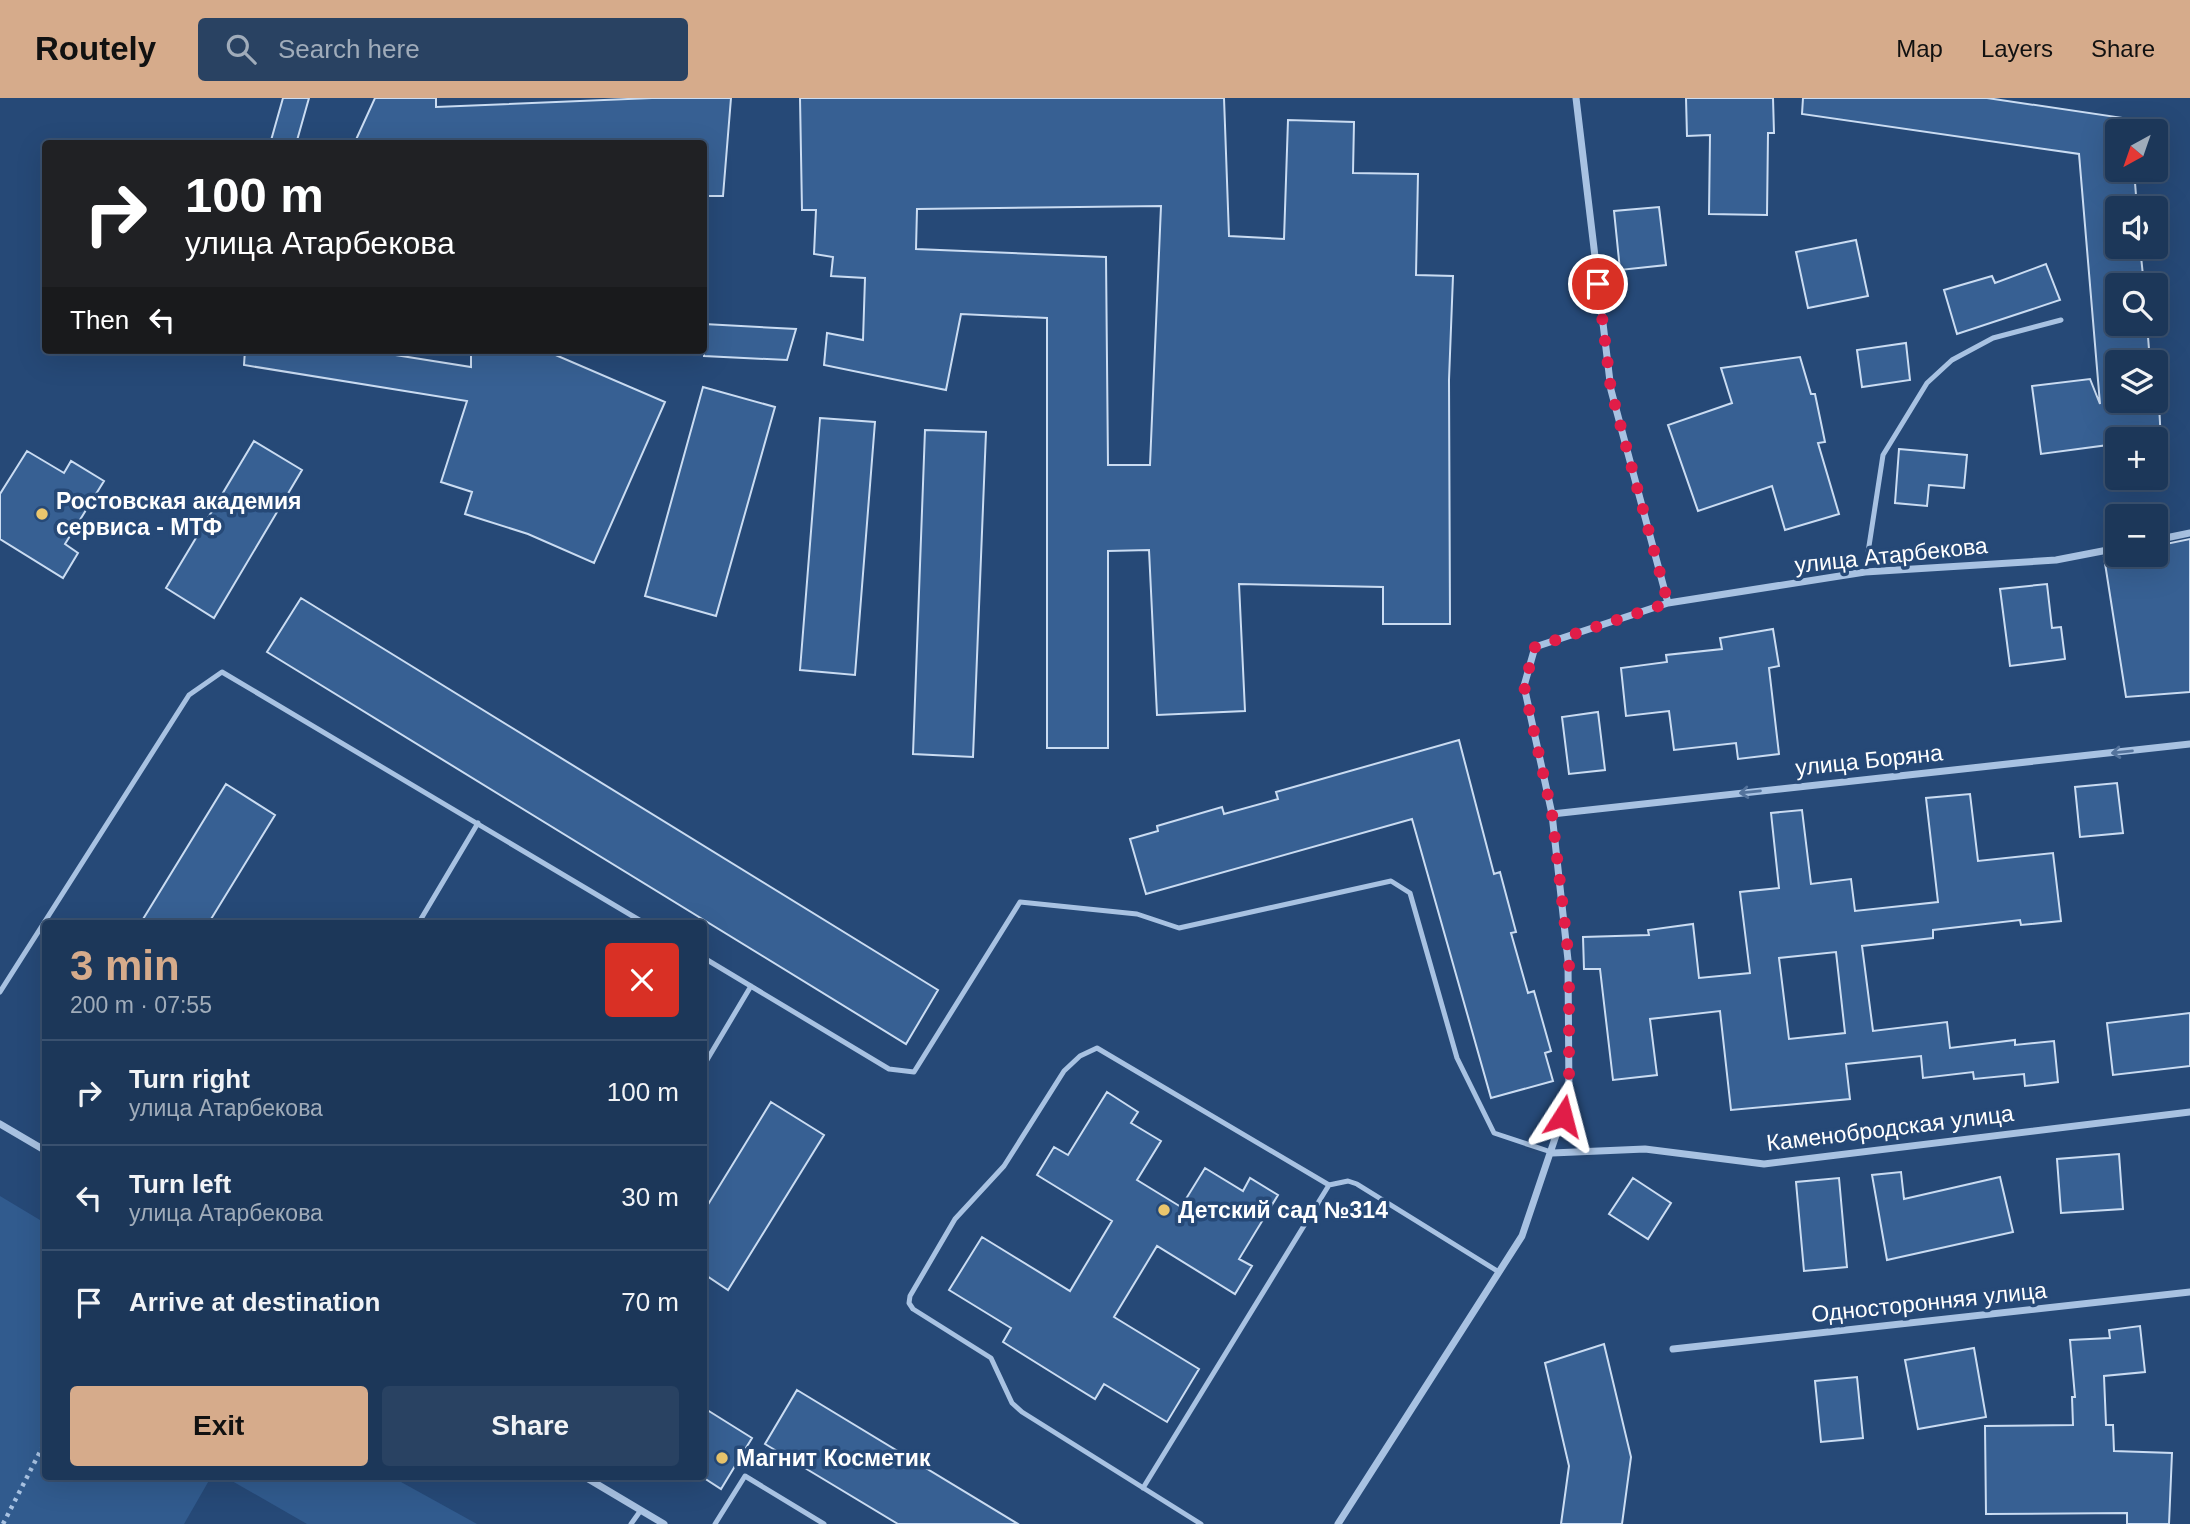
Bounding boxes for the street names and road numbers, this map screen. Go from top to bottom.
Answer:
street label: улица Атарбекова [1793,532,1989,578]
street label: улица Боряна [1794,739,1944,781]
street label: Каменобродская улица [1765,1100,2015,1156]
street label: Односторонняя улица [1810,1277,2048,1327]

